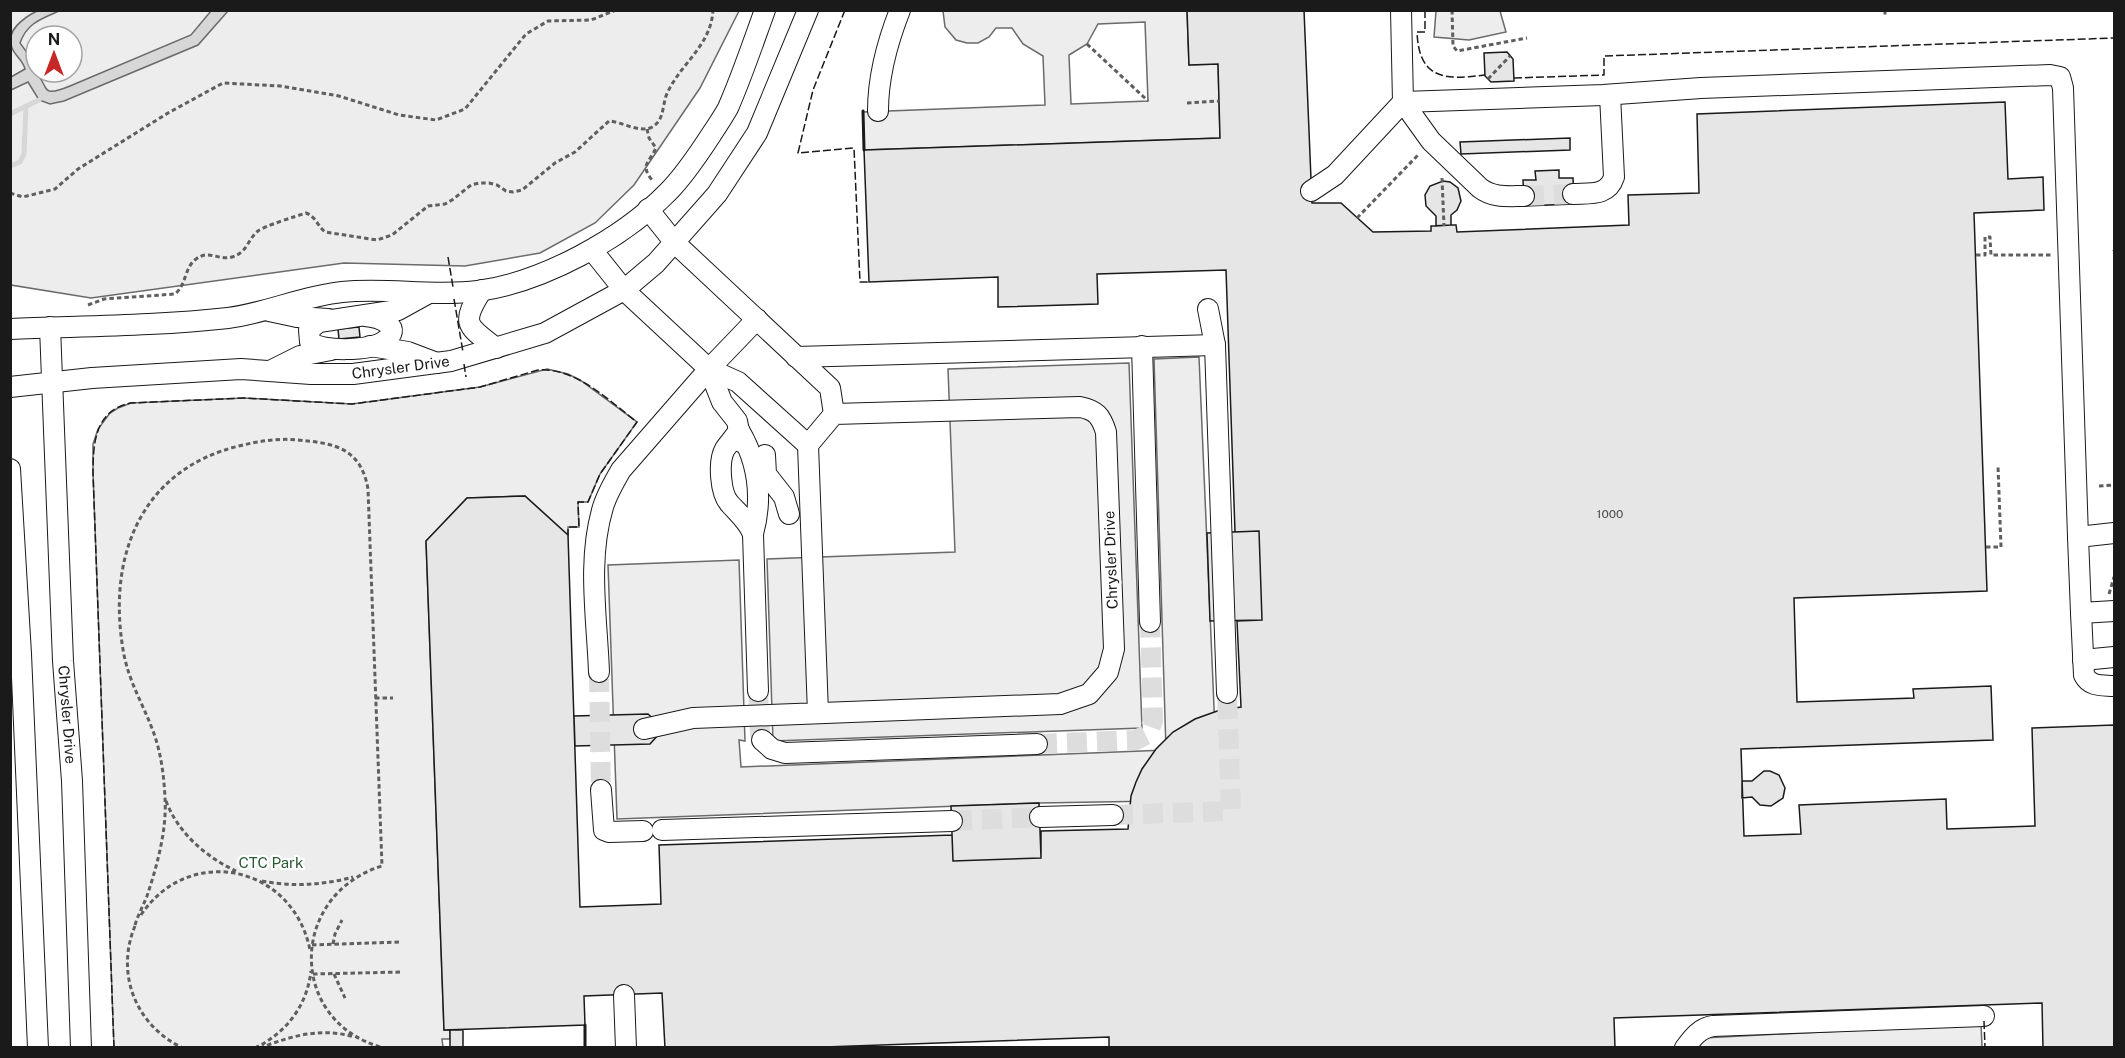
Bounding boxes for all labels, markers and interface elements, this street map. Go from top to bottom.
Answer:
north arrow [24,24,84,84]
text: N [48,30,60,49]
street label: Chrysler Drive [351,352,451,382]
house number: 1000 [1597,507,1623,521]
street label: Chrysler Drive [1100,510,1121,610]
street label: Chrysler Drive [55,665,80,764]
park label: CTC Park [239,854,303,871]

